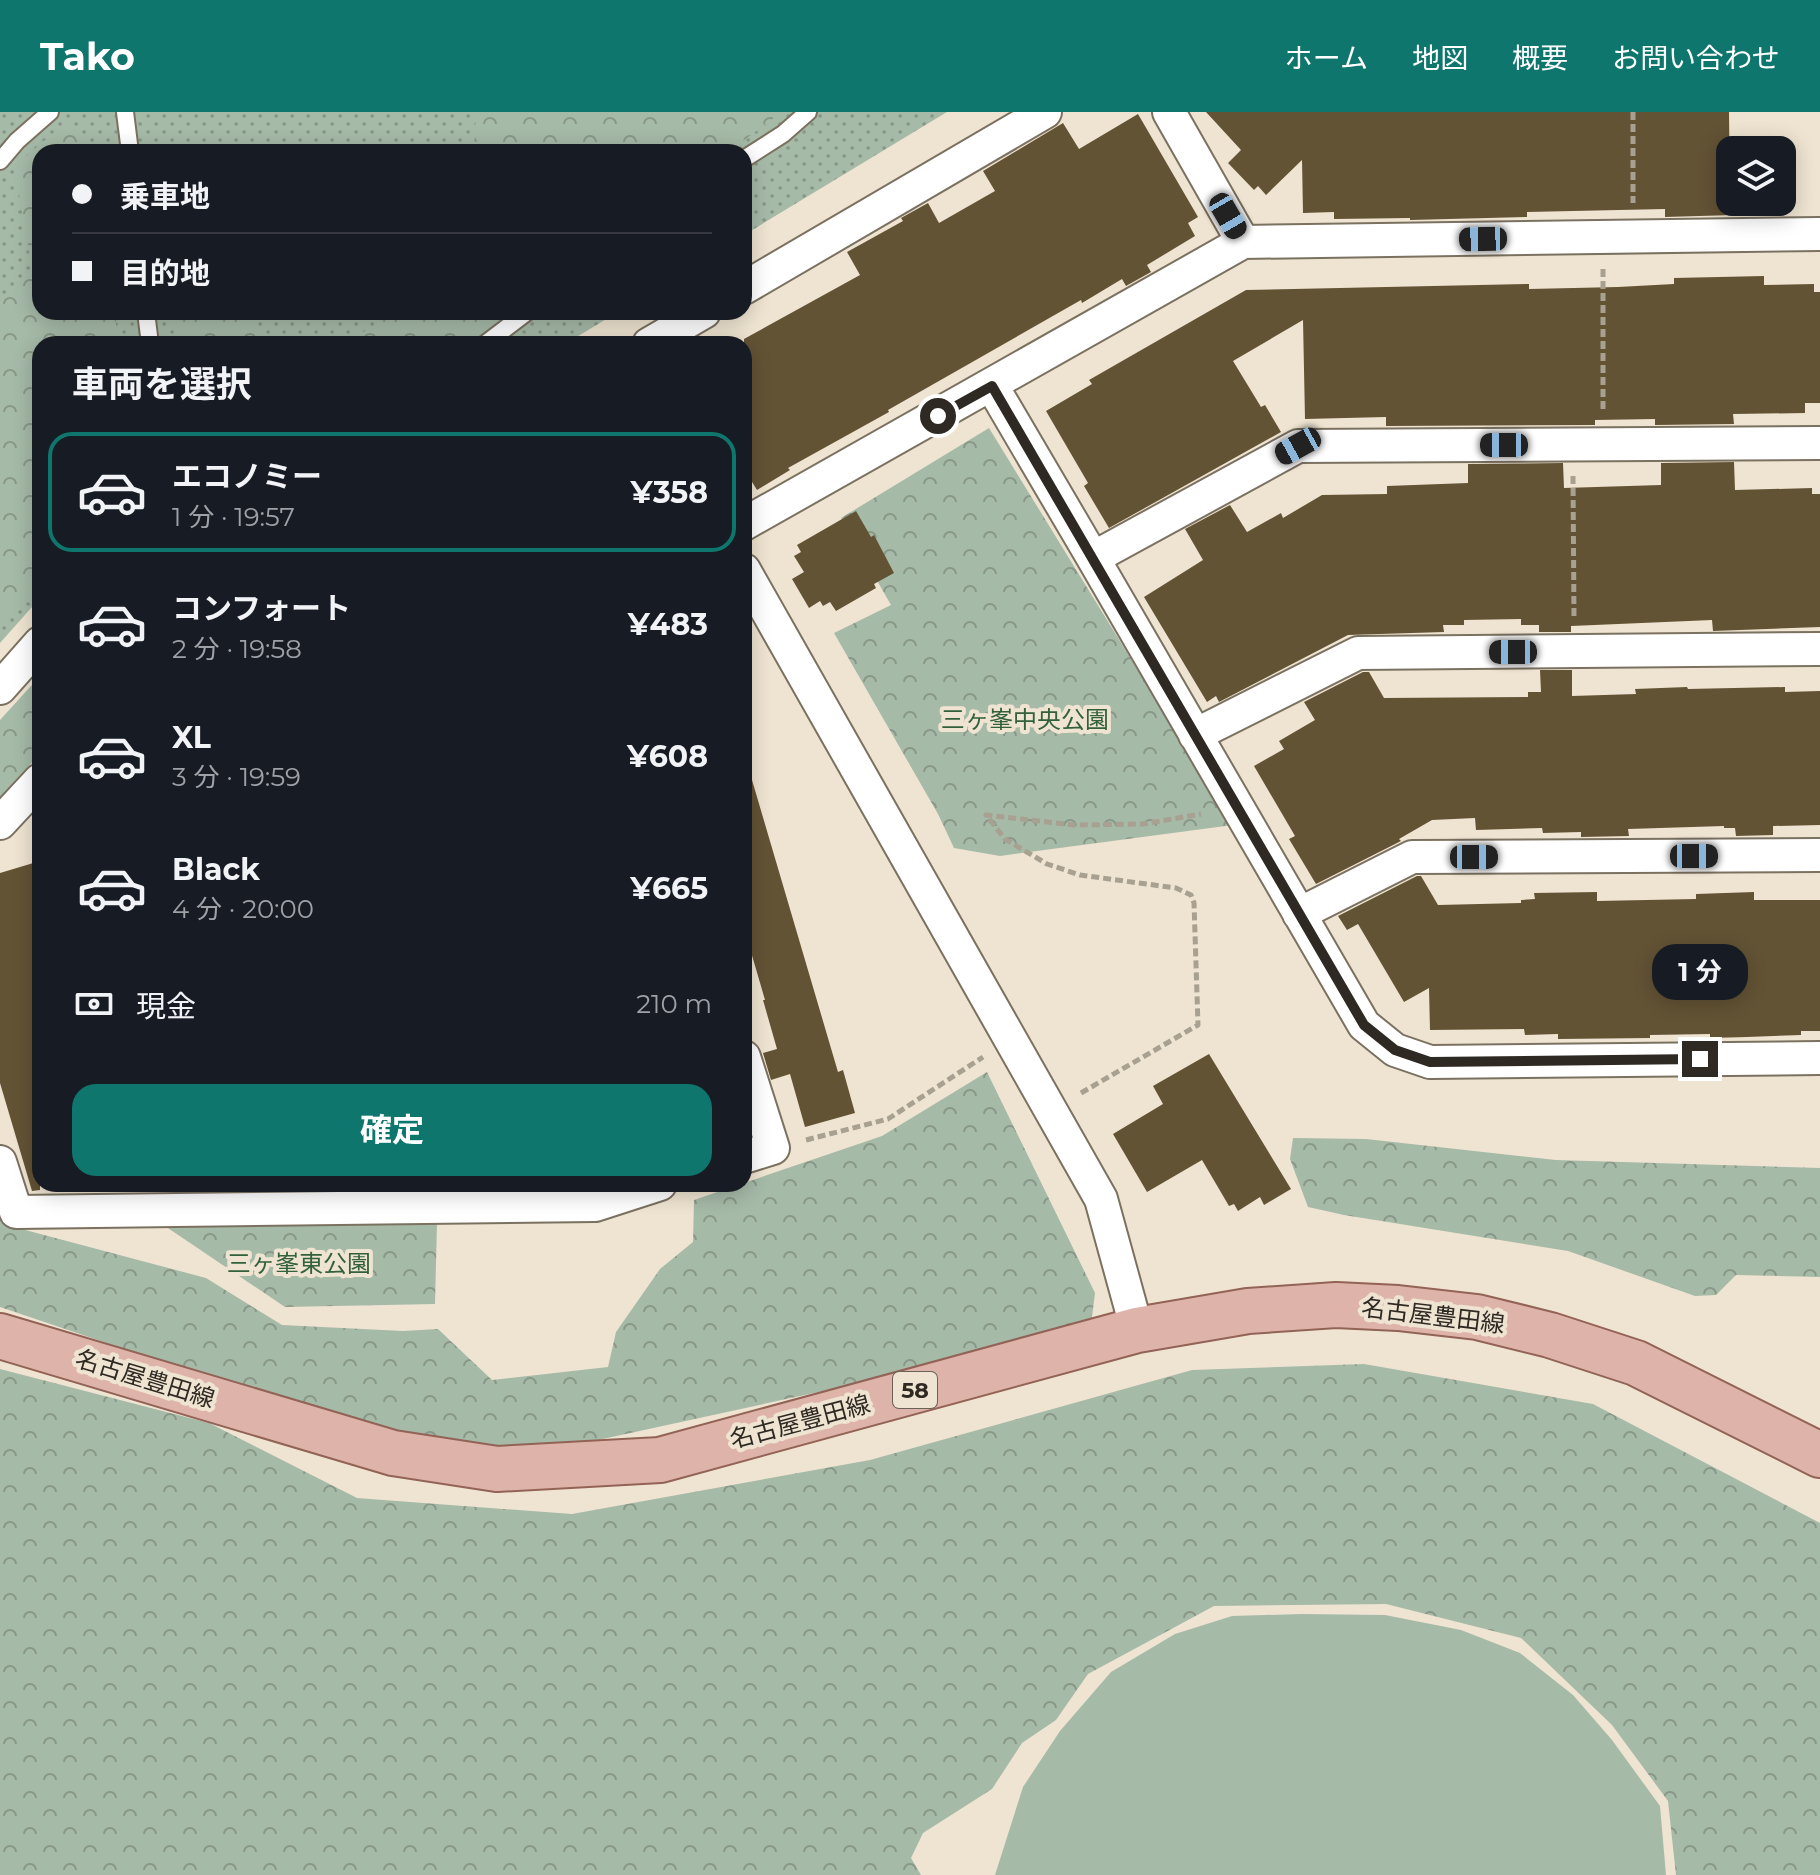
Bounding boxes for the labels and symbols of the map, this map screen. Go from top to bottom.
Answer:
car [1206,189,1250,243]
car [1459,227,1507,251]
route start [920,398,956,434]
car [1271,424,1325,468]
car [1480,433,1528,457]
car [1489,640,1537,664]
park label: 三ヶ峯中央公園 [941,705,1109,734]
car [1670,844,1718,868]
car [1450,845,1498,869]
callout: 1 分 [1652,943,1748,999]
route end [1682,1041,1718,1077]
park label: 三ヶ峯東公園 [227,1249,371,1278]
street label: 名古屋豊田線 [1360,1292,1506,1339]
street label: 名古屋豊田線 [72,1344,218,1413]
road number: 58 [893,1372,937,1408]
street label: 名古屋豊田線 [727,1389,873,1454]

